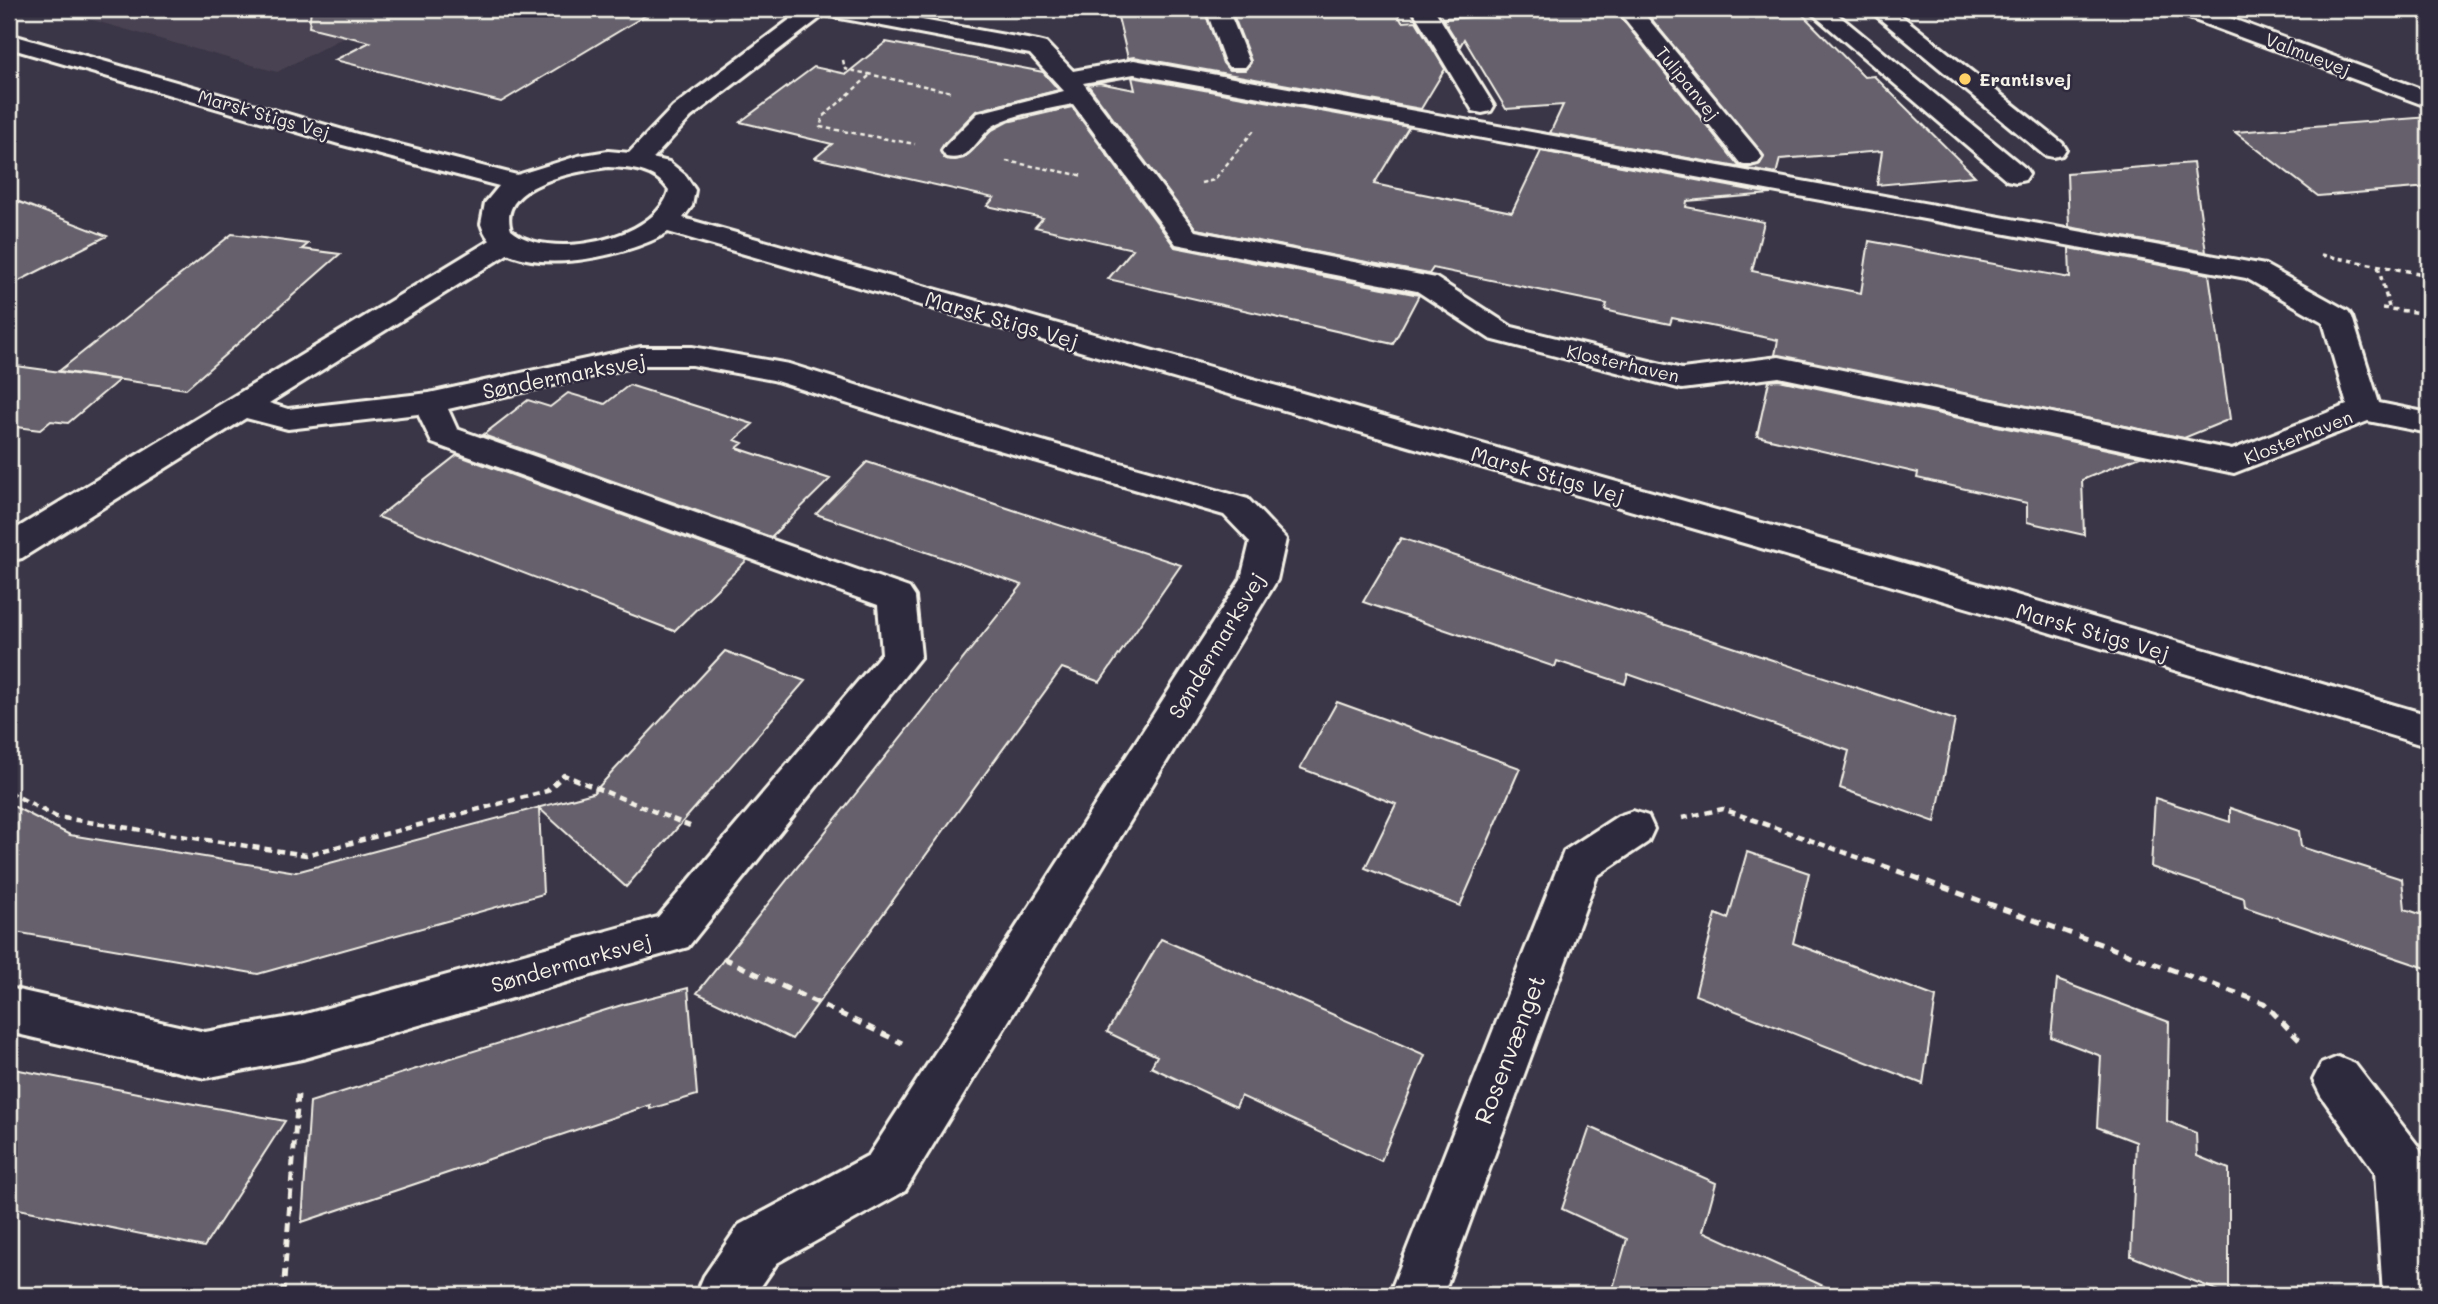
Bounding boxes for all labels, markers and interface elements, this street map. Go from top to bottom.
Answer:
street label: Valmuevej [2262,27,2354,81]
street label: Tulipanvej [1651,41,1725,125]
place label: Erantisvej [1979,67,2072,91]
marker: Erantisvej [1957,71,1973,87]
street label: Marsk Stigs Vej [195,84,333,144]
street label: Marsk Stigs Vej [922,284,1082,354]
street label: Klosterhaven [1564,338,1682,388]
street label: Søndermarksvej [480,346,648,404]
street label: Klosterhaven [2240,404,2356,470]
street label: Marsk Stigs Vej [1468,439,1628,509]
street label: Søndermarksvej [1162,567,1270,723]
street label: Marsk Stigs Vej [2013,596,2173,666]
street label: Søndermarksvej [488,926,654,998]
street label: Rosenvænget [1466,970,1552,1128]

